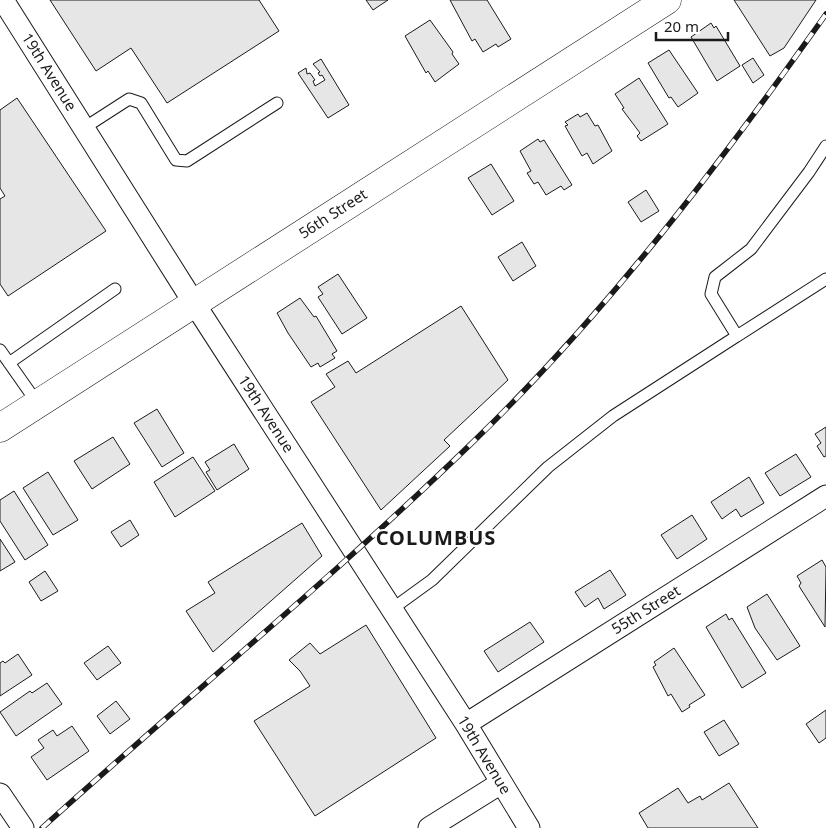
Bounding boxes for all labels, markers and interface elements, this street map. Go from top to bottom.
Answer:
scale bar [656,10,728,42]
text: 20 m [664,16,699,36]
street label: 19th Avenue [18,29,82,114]
street label: 56th Street [294,183,371,243]
street label: 19th Avenue [234,371,299,456]
district label: COLUMBUS [376,524,496,551]
street label: 55th Street [607,580,684,638]
street label: 19th Avenue [454,711,516,798]

